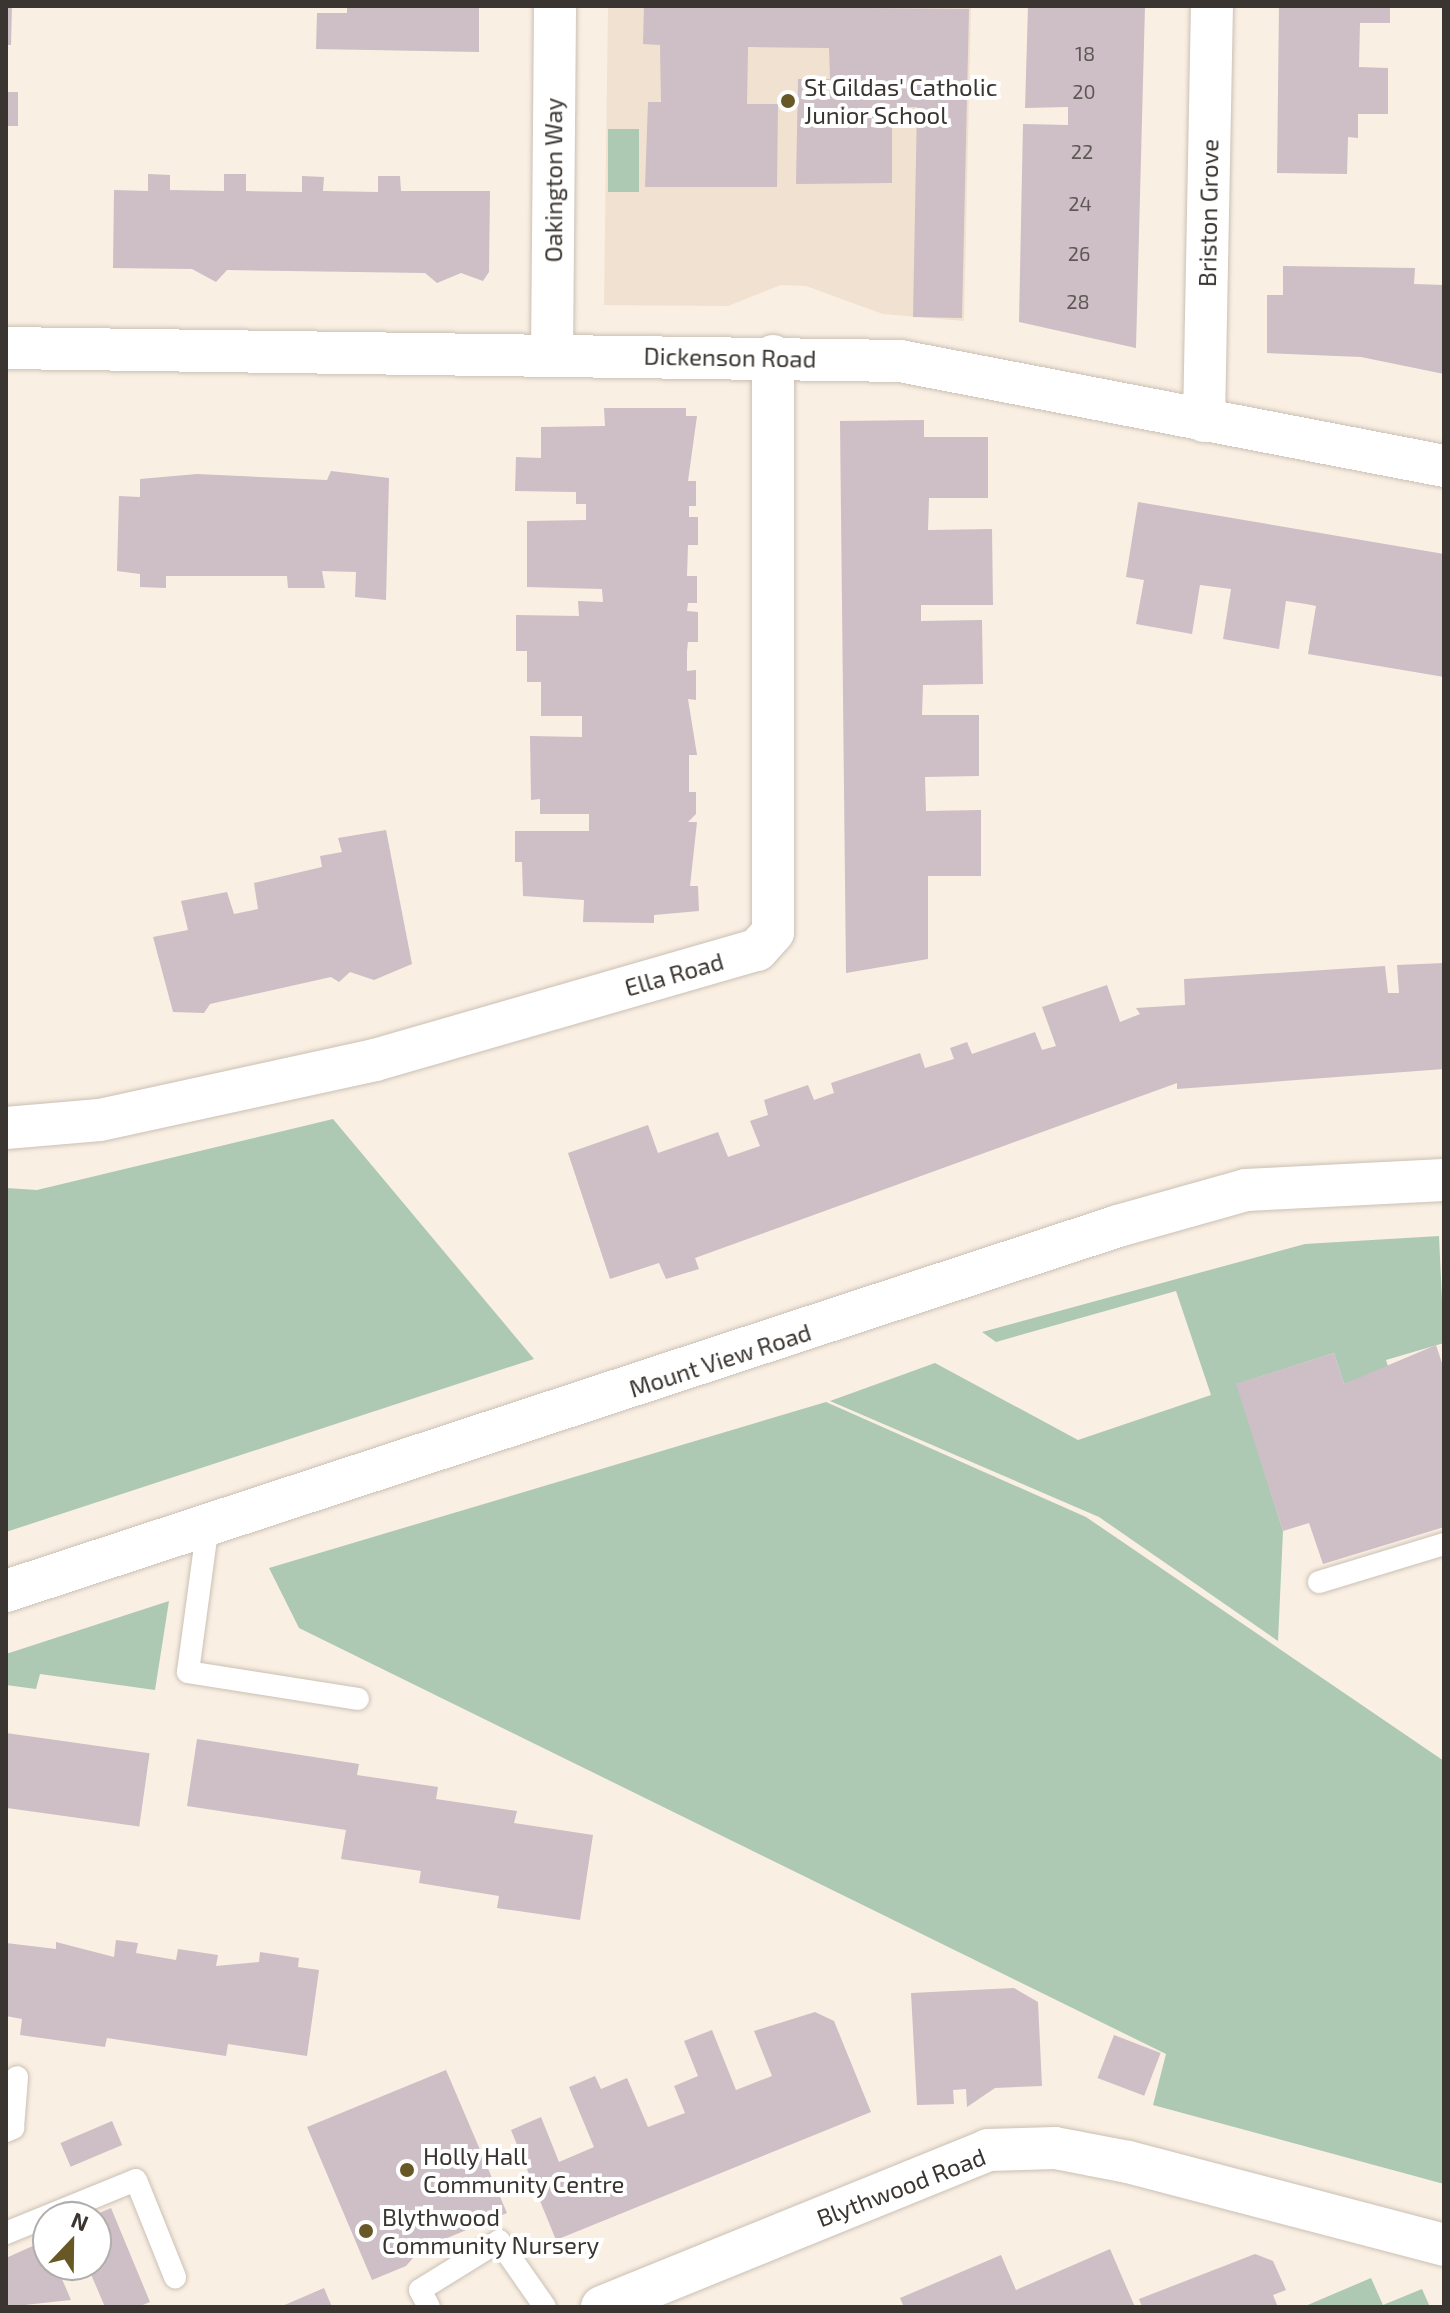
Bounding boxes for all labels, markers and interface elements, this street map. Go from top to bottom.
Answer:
house number: 18 [1075,41,1095,65]
place label: St Gildas' Catholic Junior School [804,73,998,129]
house number: 20 [1072,79,1096,103]
marker: St Gildas' Catholic Junior School [779,92,797,110]
street label: Oakington Way [539,97,567,263]
house number: 22 [1071,139,1093,163]
street label: Briston Grove [1192,139,1224,287]
house number: 24 [1068,191,1092,215]
house number: 26 [1068,241,1090,265]
house number: 28 [1066,289,1090,313]
street label: Dickenson Road [643,341,817,373]
street label: Ella Road [621,946,727,1002]
street label: Mount View Road [625,1317,815,1403]
place label: Holly Hall Community Centre [423,2142,625,2198]
street label: Blythwood Road [812,2142,990,2232]
marker: Holly Hall Community Centre [398,2161,416,2179]
north arrow [32,2201,112,2281]
place label: Blythwood Community Nursery [382,2203,600,2259]
text: N [68,2206,92,2236]
marker: Blythwood Community Nursery [357,2222,375,2240]

